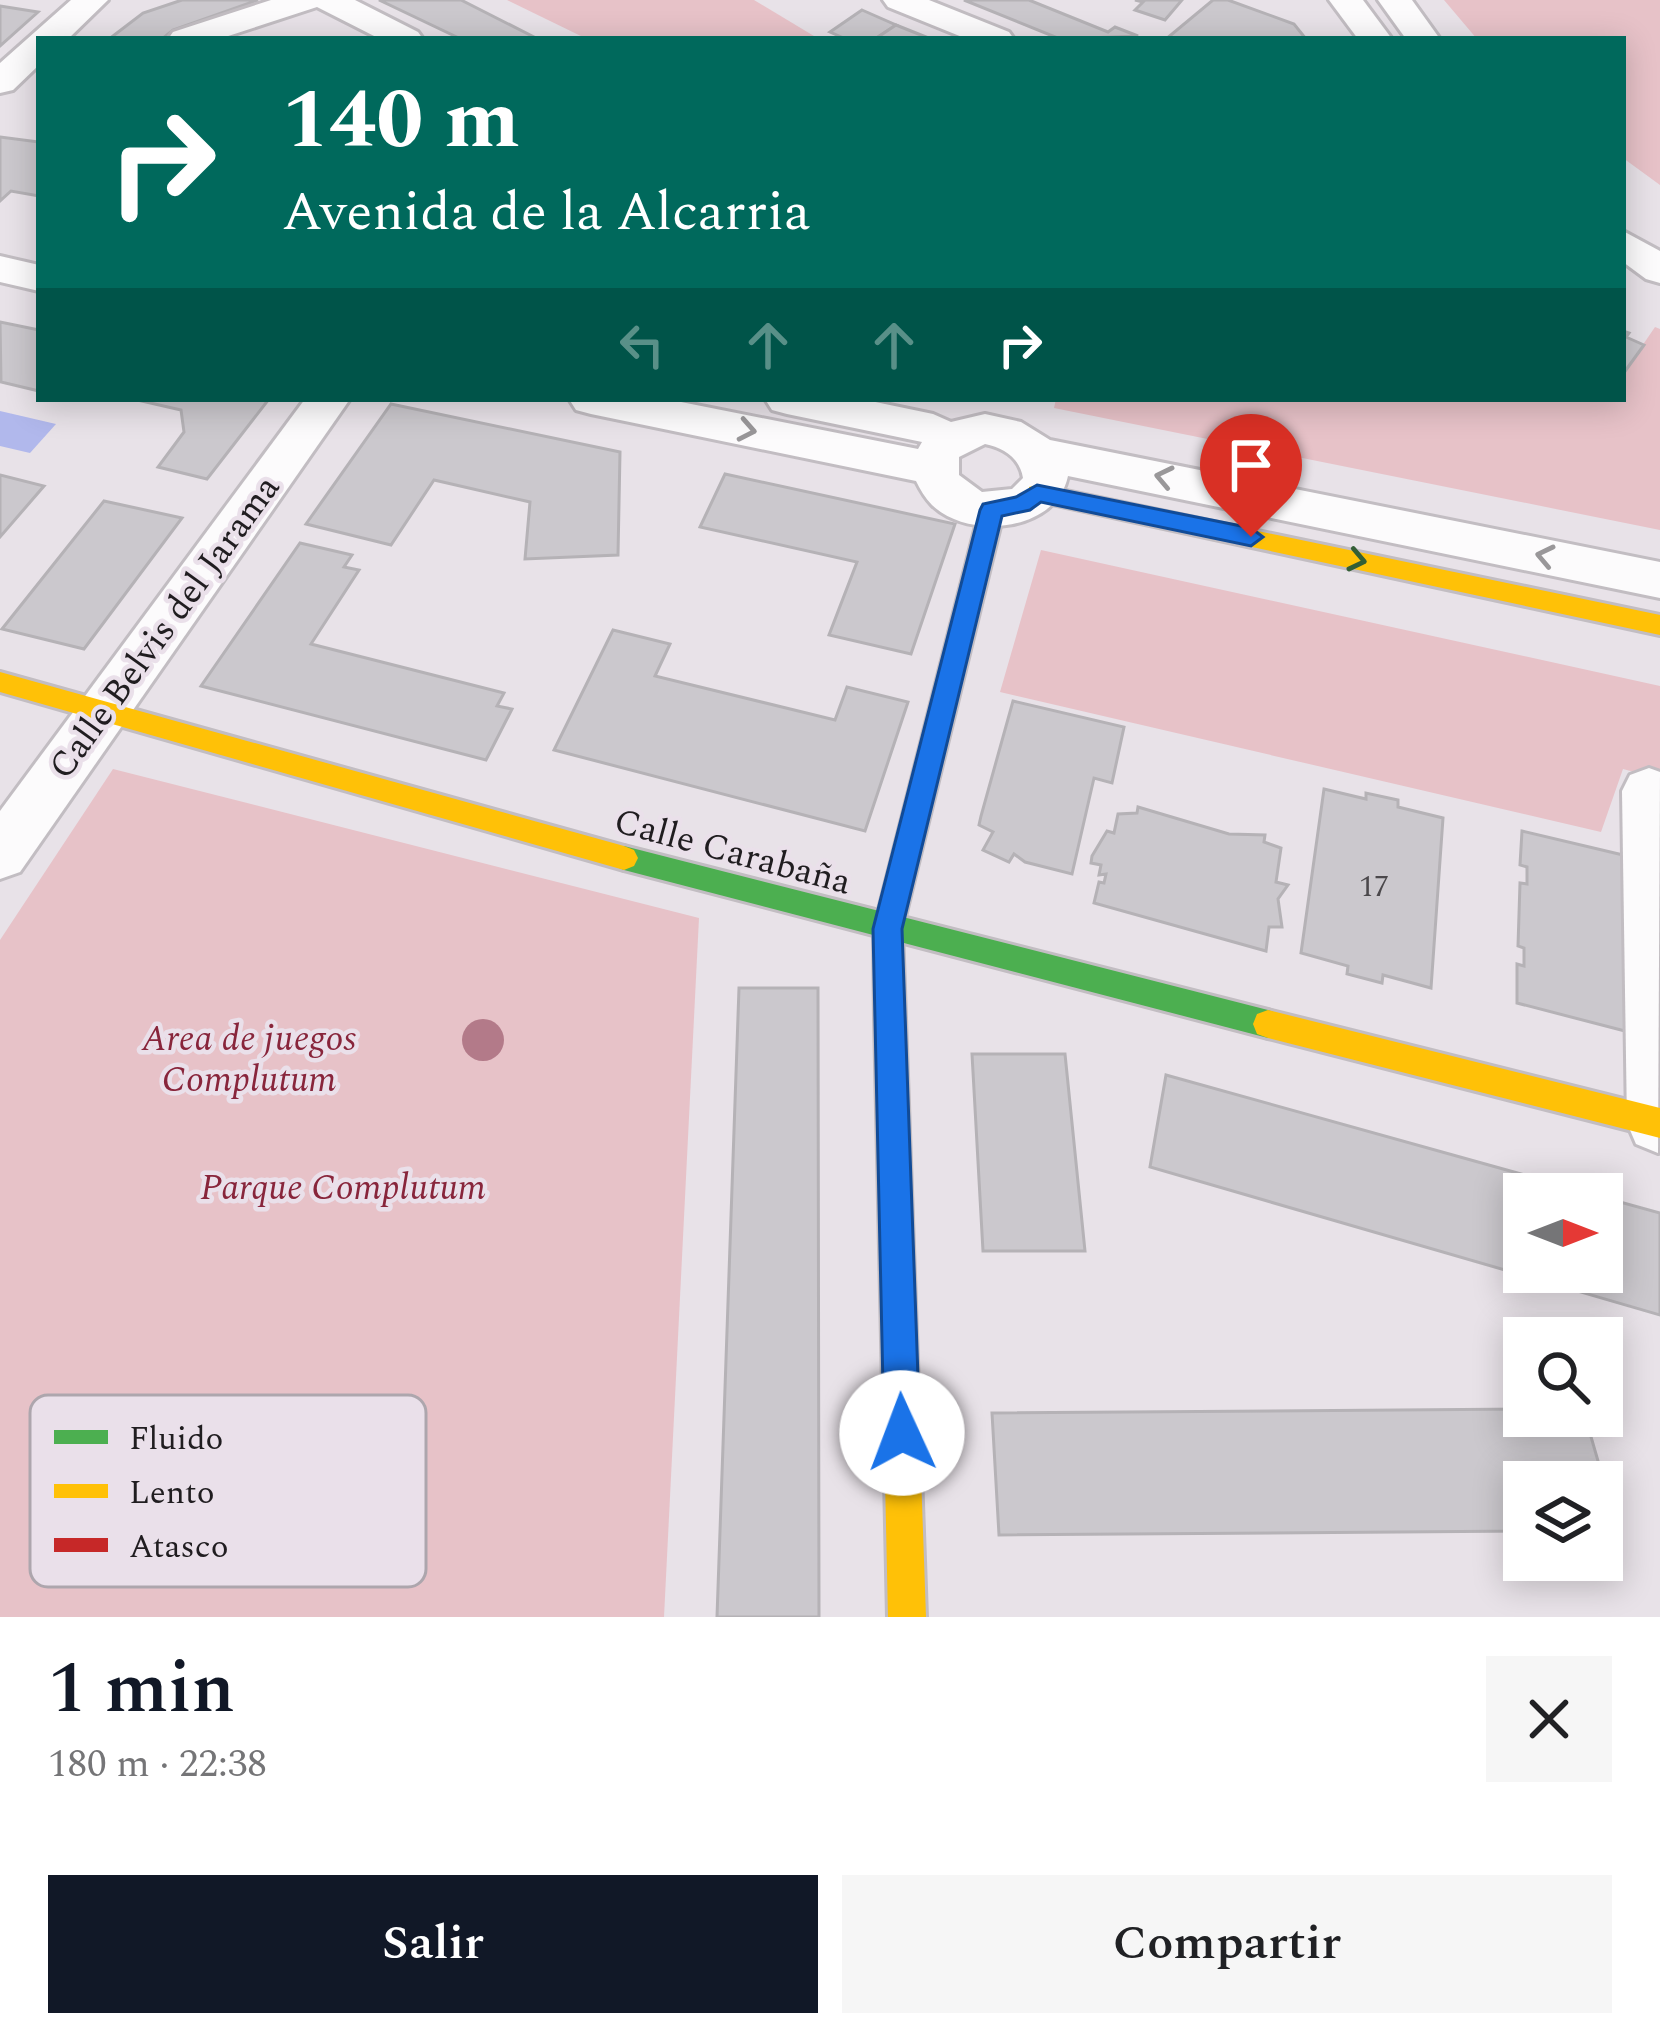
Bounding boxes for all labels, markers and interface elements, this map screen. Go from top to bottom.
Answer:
text: 140 m [282,57,520,185]
icon: right [84,84,240,240]
text: Avenida de la Alcarria [282,172,810,254]
icon: left [609,312,675,378]
icon: ahead [735,312,801,378]
icon: ahead [861,312,927,378]
icon: right [987,312,1053,378]
pin [1200,414,1302,537]
one-way arrow [737,416,757,442]
icon: arrive [1218,432,1284,498]
street label: Calle Belvis del Jarama [36,463,295,791]
one-way arrow [1154,465,1174,491]
one-way arrow [1536,545,1556,570]
one-way arrow [1347,546,1367,571]
street label: Calle Carabaña [608,794,857,911]
house number: 17 [1359,864,1389,910]
park label: Area de juegos Complutum [141,1012,357,1108]
park label: Parque Complutum [200,1161,486,1216]
north arrow [1503,1173,1623,1293]
map controls [1503,1173,1623,1581]
button: search [1503,1317,1623,1437]
position arrow [839,1370,965,1496]
legend [30,1395,426,1587]
text: Fluido [129,1414,223,1464]
button: layers [1503,1461,1623,1581]
text: Lento [129,1468,215,1518]
text: Atasco [129,1522,228,1572]
text: 1 min [48,1635,235,1744]
button: close [1486,1656,1612,1782]
text: 180 m · 22:38 [48,1735,267,1794]
button: Salir [48,1875,818,2013]
button: Compartir [842,1875,1612,2013]

